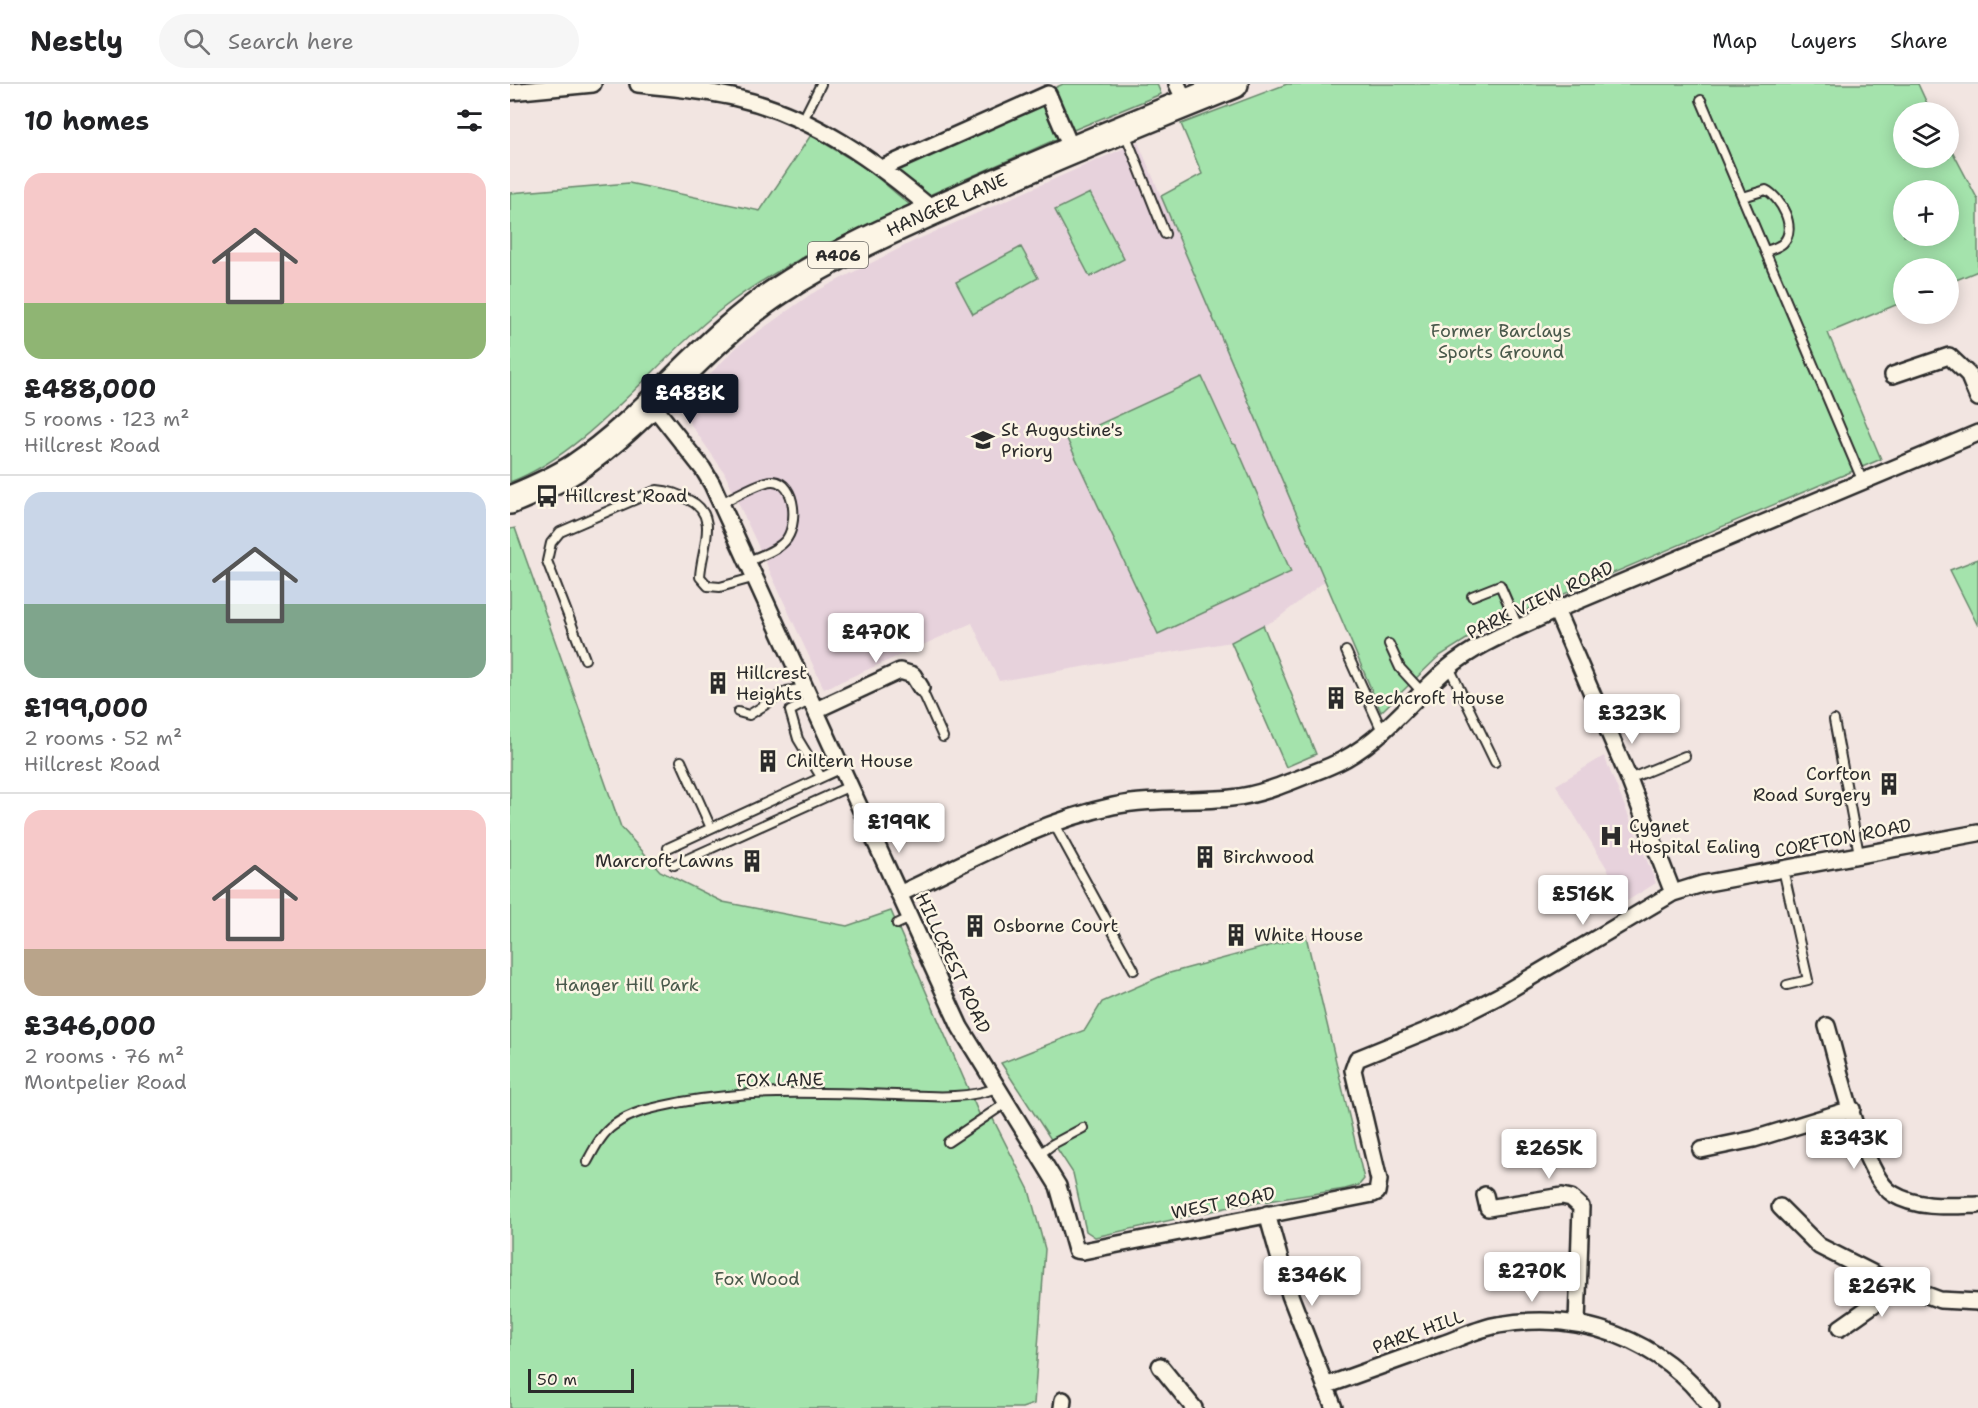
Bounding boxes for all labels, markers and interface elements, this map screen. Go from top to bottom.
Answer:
search box [159,14,579,68]
text: Nestly [30,22,123,60]
icon: search [180,25,213,58]
text: Search here [228,27,354,56]
text: Map [1712,27,1757,55]
text: Layers [1790,27,1857,55]
text: Share [1890,27,1948,55]
map controls [1893,102,1959,324]
button: layers [1893,102,1959,168]
text: 10 homes [24,103,149,138]
icon: filters [453,104,486,137]
street label: HANGER LANE [882,167,1011,242]
button: + [1893,180,1959,246]
icon: home [201,212,309,320]
road number: A406 [808,242,868,268]
button: − [1893,258,1959,324]
park label: Former Barclays Sports Ground [1431,319,1571,364]
text: £488,000 [24,371,156,406]
pin: £488K [648,374,732,425]
text: £488K [655,380,725,406]
text: 5 rooms · 123 m² [24,406,190,432]
place label: St Augustine's Priory [1001,418,1123,463]
school or university icon: St Augustine's Priory [970,427,996,453]
text: Hillcrest Road [24,432,160,458]
bus stop icon: Hillcrest Road [534,483,560,509]
place label: Hillcrest Road [565,484,687,508]
icon: home [201,531,309,639]
street label: PARK VIEW ROAD [1463,555,1618,645]
pin: £470K [834,613,918,664]
text: £470K [842,619,910,645]
place label: Hillcrest Heights [736,661,807,706]
building icon: Hillcrest Heights [705,670,731,696]
building icon: Beechcroft House [1323,685,1349,711]
place label: Beechcroft House [1354,686,1505,710]
text: £199,000 [24,690,148,725]
pin: £323K [1590,694,1674,745]
text: £323K [1598,700,1666,726]
text: 2 rooms · 52 m² [24,725,182,751]
building icon: Chiltern House [755,748,781,774]
place label: Chiltern House [786,749,913,773]
text: Hillcrest Road [24,751,160,777]
place label: Corfton Road Surgery [1753,762,1871,807]
building icon: Corfton Road Surgery [1876,771,1902,797]
pin: £199K [857,803,941,854]
text: £199K [868,809,930,835]
street label: CORFTON ROAD [1773,813,1914,863]
place label: Cygnet Hospital Ealing [1629,814,1760,859]
hospital icon: Cygnet Hospital Ealing [1598,823,1624,849]
building icon: Birchwood [1192,844,1218,870]
place label: Birchwood [1223,845,1314,869]
building icon: Marcroft Lawns [739,848,765,874]
icon: home [201,849,309,957]
place label: Marcroft Lawns [595,849,734,873]
pin: £516K [1541,875,1625,926]
text: £516K [1552,881,1614,907]
street label: HILLCREST ROAD [910,889,996,1037]
building icon: Osborne Court [962,913,988,939]
place label: Osborne Court [993,914,1119,938]
building icon: White House [1223,922,1249,948]
place label: White House [1254,923,1363,947]
park label: Hanger Hill Park [555,973,699,997]
text: £346,000 [24,1008,156,1043]
text: 2 rooms · 76 m² [24,1043,184,1069]
street label: FOX LANE [736,1067,824,1093]
text: Montpelier Road [24,1069,187,1095]
pin: £343K [1812,1119,1896,1170]
text: £343K [1820,1125,1888,1151]
pin: £265K [1507,1129,1591,1180]
text: £265K [1515,1135,1583,1161]
street label: WEST ROAD [1169,1181,1277,1225]
pin: £270K [1490,1252,1574,1303]
pin: £346K [1270,1256,1354,1307]
text: £270K [1498,1258,1566,1284]
text: £346K [1278,1262,1346,1288]
park label: Fox Wood [714,1267,800,1291]
pin: £267K [1840,1267,1924,1318]
text: £267K [1848,1273,1916,1299]
street label: PARK HILL [1369,1304,1467,1360]
scale bar [528,1366,634,1394]
text: 50 m [537,1369,577,1390]

